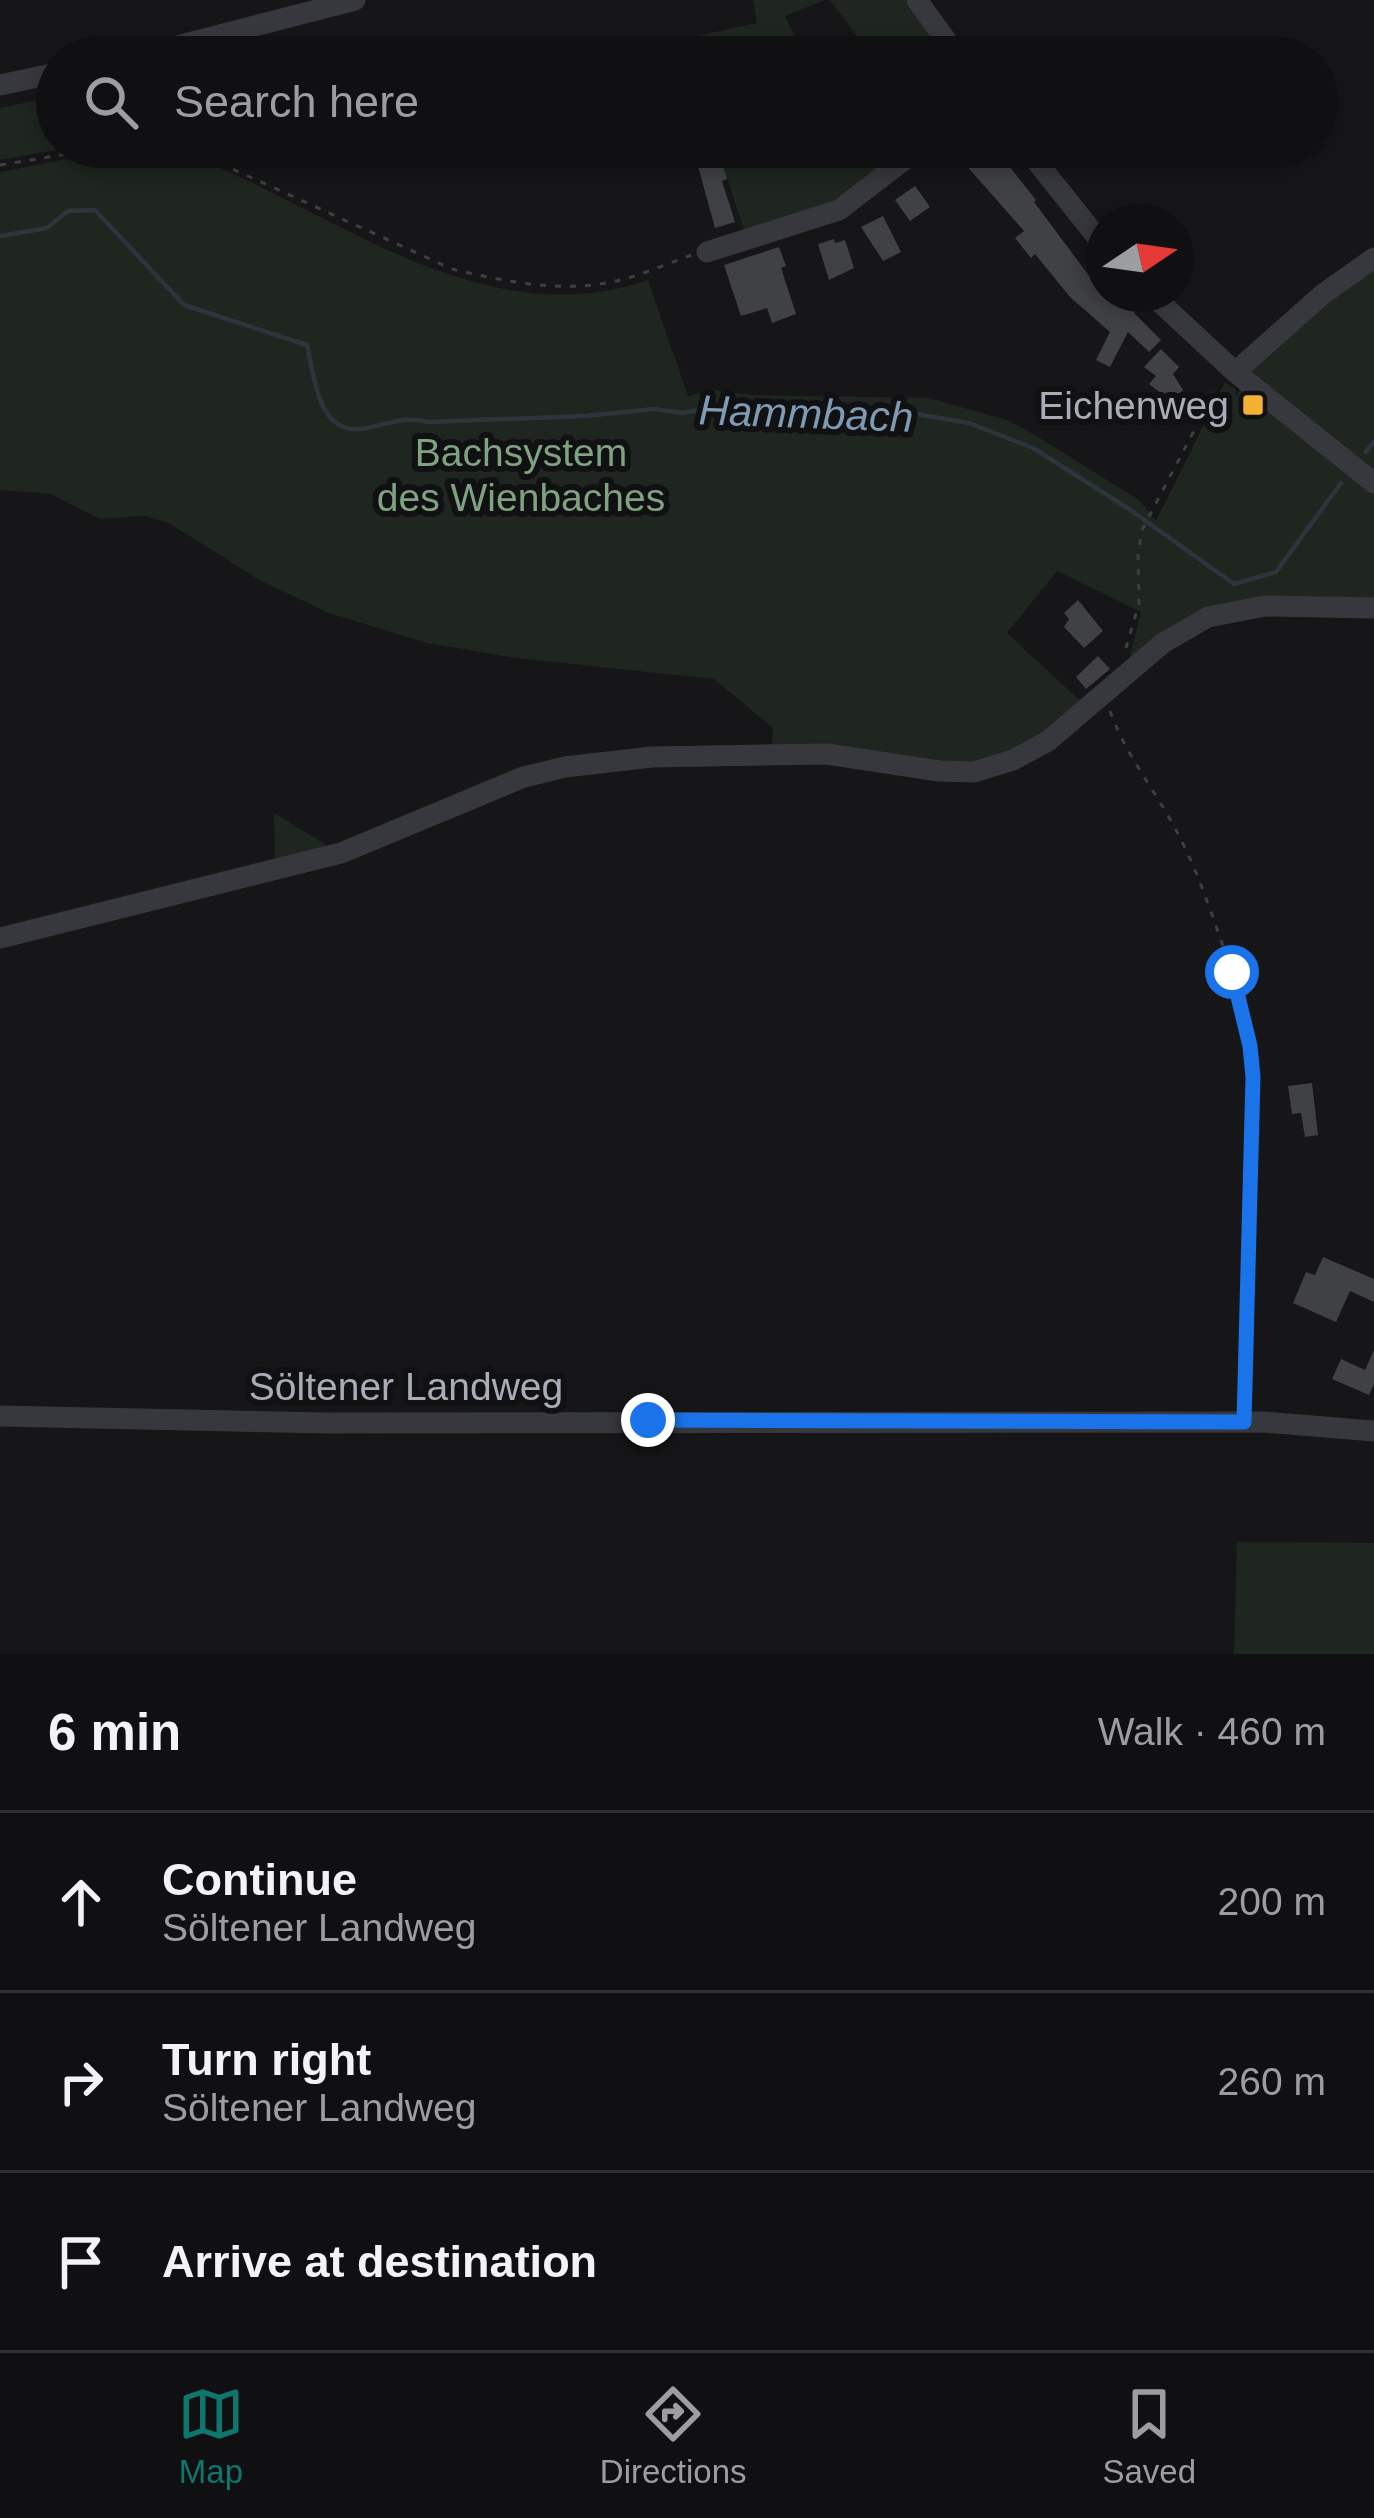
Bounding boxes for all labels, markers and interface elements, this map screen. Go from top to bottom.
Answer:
search box [36,36,1338,168]
icon: search [78,69,144,135]
text: Search here [174,76,419,127]
north arrow [1086,204,1194,312]
place label: Eichenweg [1038,384,1229,427]
water label: Hammbach [698,386,914,441]
marker: Eichenweg [1240,392,1266,418]
park label: Bachsystem des Wienbaches [377,431,665,519]
route start [1205,945,1259,999]
street label: Söltener Landweg [249,1365,563,1408]
route end [621,1393,675,1447]
text: 6 min [48,1704,181,1761]
text: Walk · 460 m [1098,1710,1326,1753]
text: Continue [162,1854,357,1905]
icon: ahead [48,1869,114,1935]
text: 200 m [1218,1880,1326,1923]
text: Söltener Landweg [162,1906,476,1949]
text: Turn right [162,2034,371,2085]
icon: right [48,2049,114,2115]
text: 260 m [1218,2060,1326,2103]
text: Söltener Landweg [162,2086,476,2129]
icon: arrive [48,2229,114,2295]
text: Arrive at destination [162,2236,597,2287]
tab: Map [178,2381,244,2491]
tab: Directions [600,2381,747,2491]
tab: Saved [1102,2381,1196,2491]

